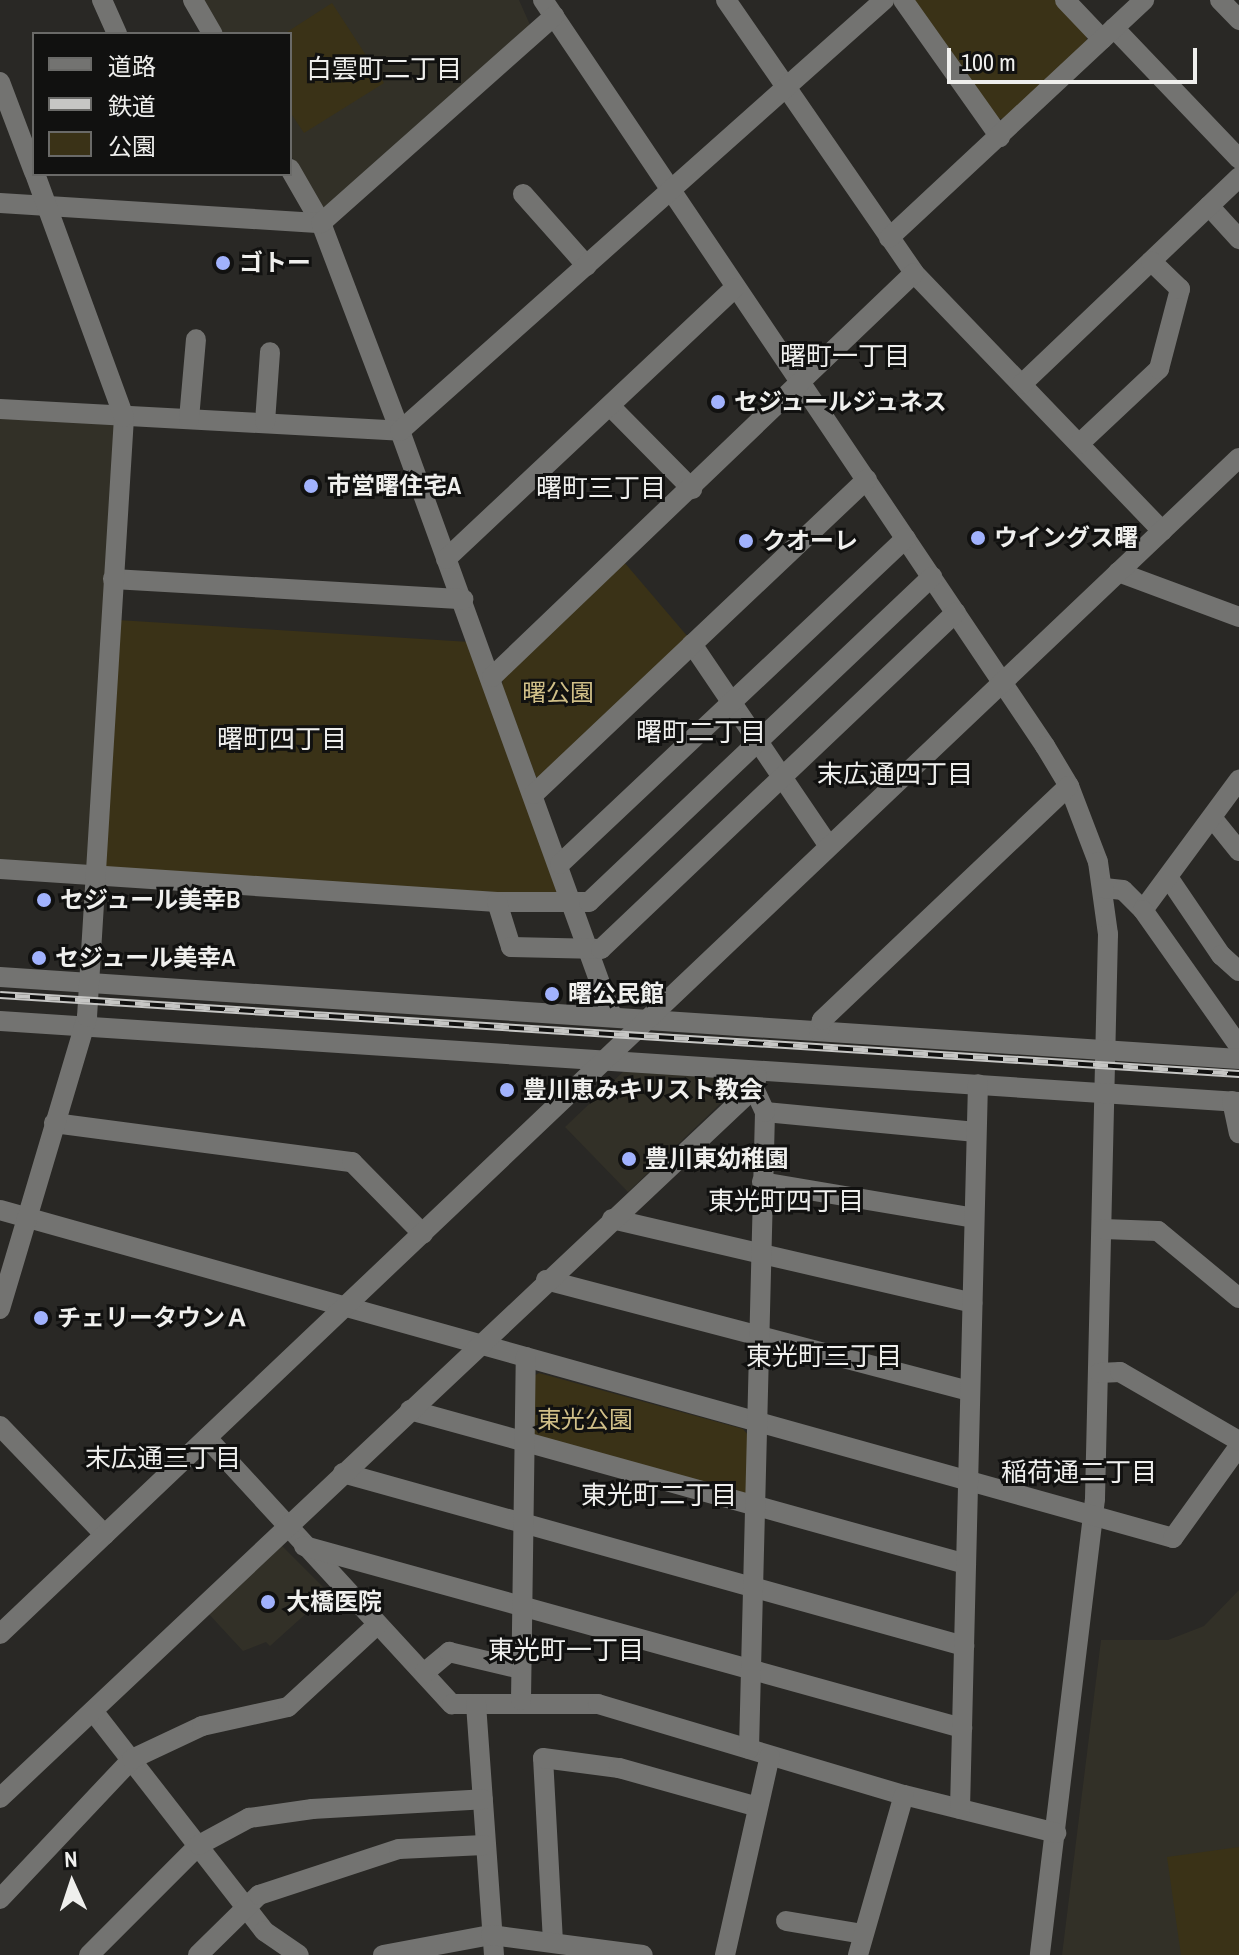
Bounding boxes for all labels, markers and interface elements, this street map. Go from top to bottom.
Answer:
legend [32,32,292,176]
scale bar [951,32,1201,82]
text: 100 m [961,46,1016,78]
text: 道路 [108,50,156,82]
district label: 白雲町二丁目 [306,53,462,85]
text: 鉄道 [108,90,156,122]
text: 公園 [108,130,156,162]
place label: ゴトー [239,249,311,277]
marker: ゴトー [214,254,232,272]
district label: 曙町一丁目 [780,340,910,372]
place label: セジュールジュネス [734,388,950,416]
marker: セジュールジュネス [709,393,727,411]
place label: 市営曙住宅A [327,472,461,500]
district label: 曙町三丁目 [536,472,666,504]
marker: 市営曙住宅A [302,477,320,495]
place label: ウイングス曙 [994,524,1138,552]
place label: クオーレ [762,527,858,555]
marker: ウイングス曙 [969,529,987,547]
marker: クオーレ [737,532,755,550]
park label: 曙公園 [522,679,594,707]
district label: 曙町二丁目 [636,716,766,748]
district label: 曙町四丁目 [217,723,347,755]
district label: 末広通四丁目 [817,758,973,790]
place label: セジュール美幸B [60,886,242,914]
marker: セジュール美幸B [35,891,53,909]
place label: セジュール美幸A [55,944,237,972]
marker: セジュール美幸A [30,949,48,967]
place label: 曙公民館 [568,980,664,1008]
marker: 曙公民館 [543,985,561,1003]
place label: 豊川恵みキリスト教会 [523,1076,763,1104]
marker: 豊川恵みキリスト教会 [498,1081,516,1099]
place label: 豊川東幼稚園 [645,1145,789,1173]
marker: 豊川東幼稚園 [620,1150,638,1168]
district label: 東光町四丁目 [708,1185,864,1217]
place label: チェリータウンＡ [57,1304,249,1332]
marker: チェリータウンＡ [32,1309,50,1327]
district label: 東光町三丁目 [746,1340,902,1372]
park label: 東光公園 [537,1406,633,1434]
district label: 末広通三丁目 [85,1442,241,1474]
district label: 稲荷通二丁目 [1001,1456,1157,1488]
district label: 東光町二丁目 [581,1479,737,1511]
place label: 大橋医院 [286,1588,382,1616]
marker: 大橋医院 [257,1591,279,1613]
district label: 東光町一丁目 [488,1634,644,1666]
north arrow [32,1843,112,1923]
text: N [63,1844,78,1874]

